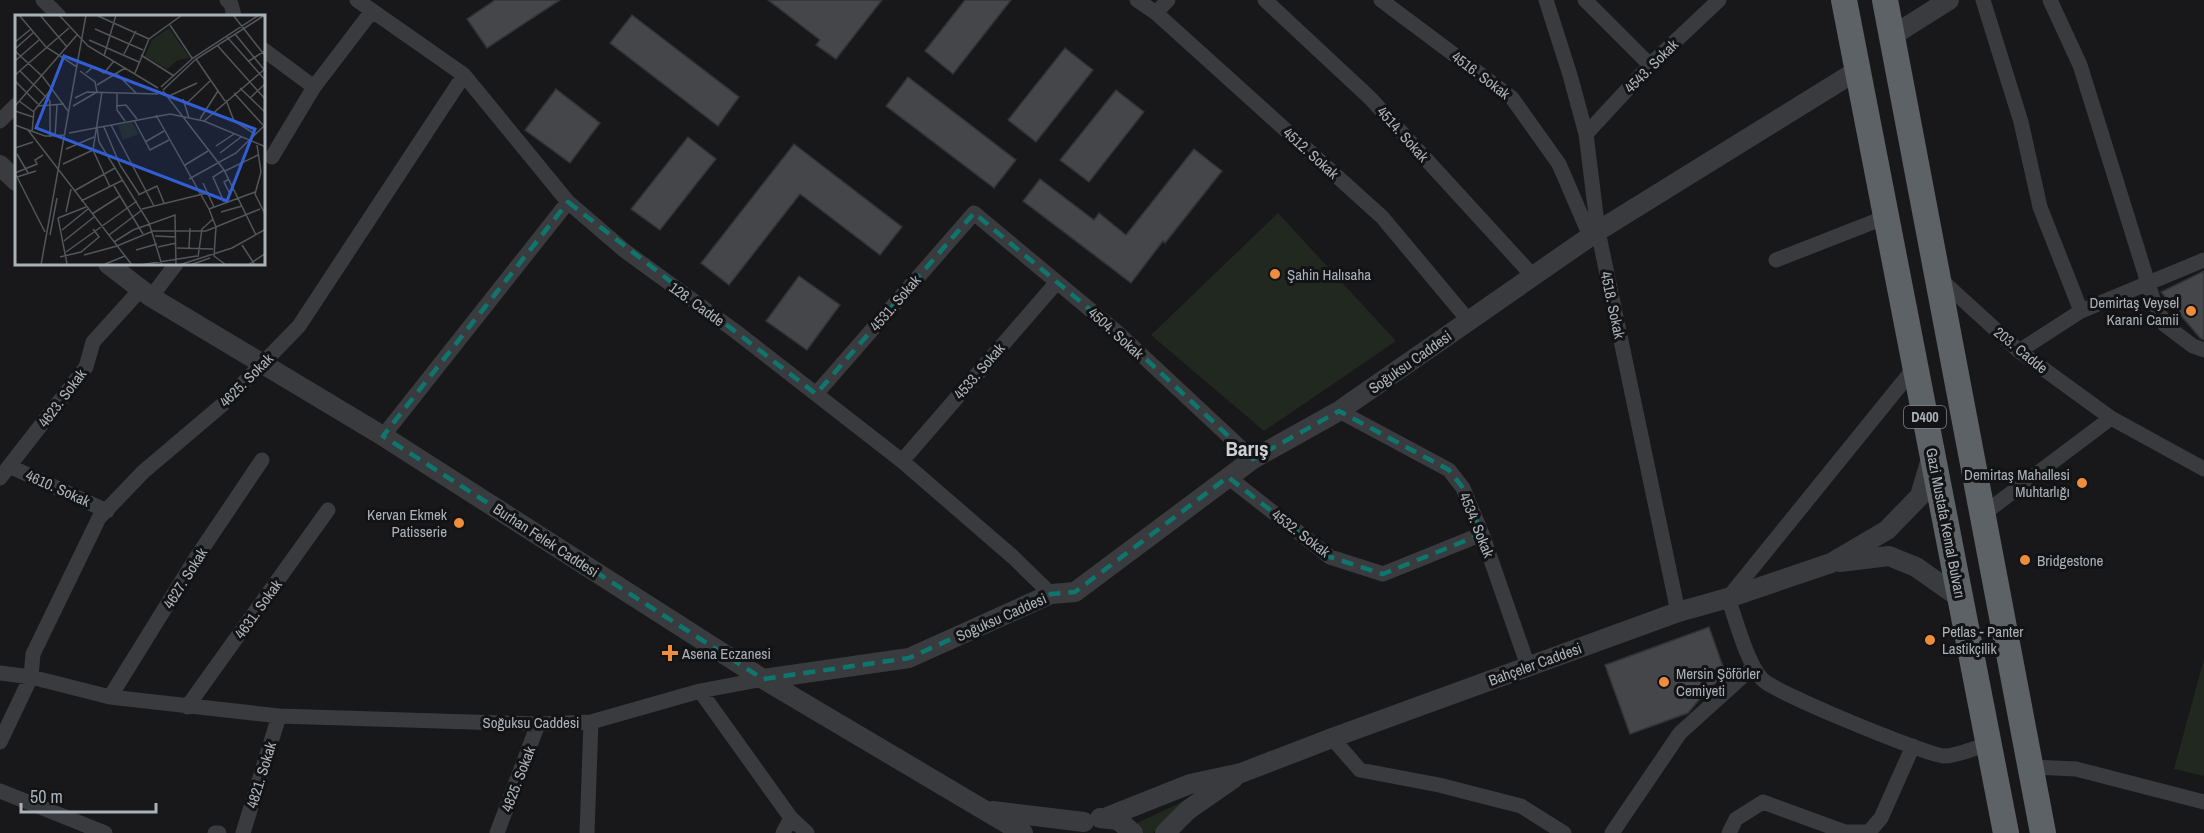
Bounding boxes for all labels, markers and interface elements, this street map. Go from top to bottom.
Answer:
inset map [15,15,266,266]
street label: 4543. Sokak [1619,34,1683,98]
street label: 4516. Sokak [1447,46,1515,104]
street label: 4514. Sokak [1372,102,1434,167]
street label: 4512. Sokak [1279,122,1344,184]
place label: Şahin Halısaha [1287,264,1371,285]
marker: Şahin Halısaha [1268,267,1282,281]
street label: 4518. Sokak [1596,269,1631,341]
street label: 4531. Sokak [865,270,926,336]
street label: 128. Cadde [665,277,729,331]
place label: Demirtaş Veysel Karani Camii [2089,292,2179,330]
street label: 4504. Sokak [1084,302,1149,364]
marker: Demirtaş Veysel Karani Camii [2184,304,2198,318]
street label: 203. Cadde [1990,322,2052,378]
street label: Soğuksu Caddesi [1364,326,1456,398]
street label: 4533. Sokak [949,338,1010,404]
street label: 4625. Sokak [214,348,278,412]
street label: 4623. Sokak [33,364,91,432]
road number: D400 [1904,406,1946,428]
district label: Barış [1225,434,1269,463]
street label: Gazi Mustafa Kemal Bulvarı [1921,446,1971,600]
street label: 4610. Sokak [22,464,94,512]
place label: Demirtaş Mahallesi Muhtarlığı [1964,464,2070,502]
marker: Demirtaş Mahallesi Muhtarlığı [2075,476,2089,490]
street label: 4534. Sokak [1454,489,1500,561]
street label: Burhan Felek Caddesi [489,498,603,582]
place label: Kervan Ekmek Patisserie [367,504,448,542]
street label: 4532. Sokak [1267,504,1335,562]
marker: Kervan Ekmek Patisserie [452,516,466,530]
street label: 4627. Sokak [158,543,212,613]
place label: Bridgestone [2037,550,2103,571]
marker: Bridgestone [2018,553,2032,567]
street label: 4631. Sokak [229,574,287,643]
street label: Soğuksu Caddesi [952,588,1050,646]
place label: Petlas - Panter Lastikçilik [1942,621,2023,659]
marker: Petlas - Panter Lastikçilik [1923,633,1937,647]
street label: Bahçeler Caddesi [1485,637,1585,691]
place label: Asena Eczanesi [681,643,771,664]
marker: Asena Eczanesi [663,646,677,660]
place label: Mersin Şöförler Cemiyeti [1676,663,1760,701]
marker: Mersin Şöförler Cemiyeti [1657,675,1671,689]
street label: Soğuksu Caddesi [482,712,580,733]
street label: 4821. Sokak [241,738,281,811]
street label: 4825. Sokak [496,743,540,815]
scale bar [21,776,156,814]
text: 50 m [30,784,63,809]

